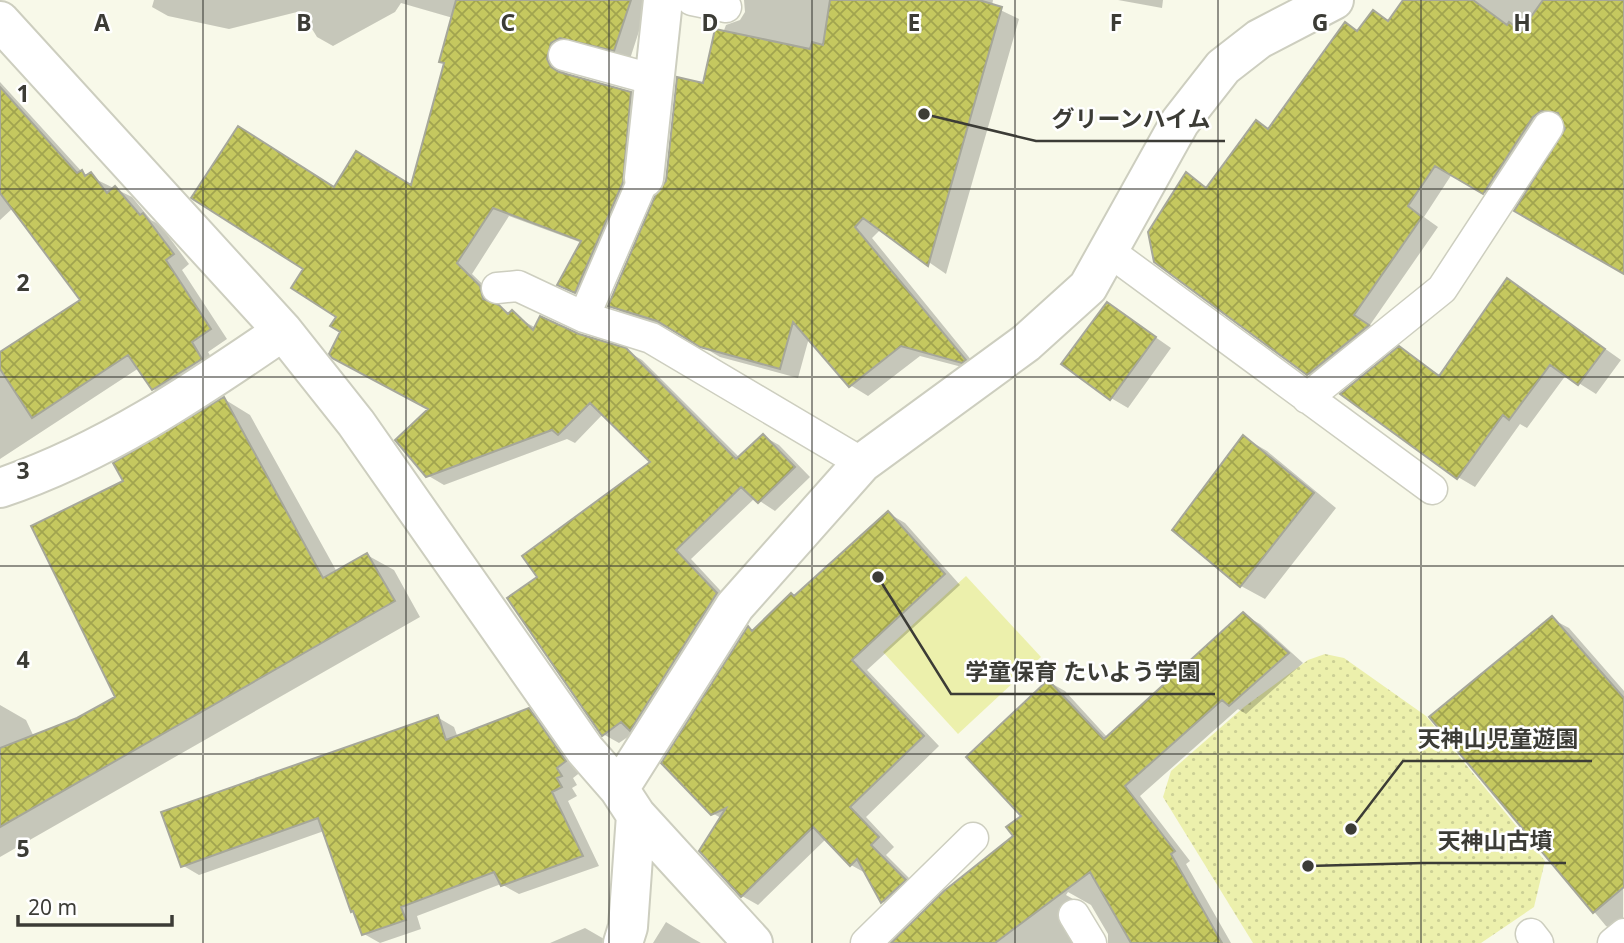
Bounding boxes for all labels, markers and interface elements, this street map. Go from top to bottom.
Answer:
text: A [94,6,110,38]
text: B [296,6,312,38]
text: C [501,6,516,38]
text: D [702,6,718,38]
text: E [908,6,920,38]
text: F [1110,6,1122,38]
text: G [1312,6,1328,38]
text: H [1513,6,1531,38]
text: 1 [16,77,30,109]
callout: グリーンハイム [1036,97,1225,141]
text: グリーンハイム [1052,102,1210,134]
text: 2 [16,266,30,298]
text: 3 [16,454,30,486]
text: 4 [16,643,30,675]
callout: 学童保育 たいよう学園 [951,650,1215,694]
text: 学童保育 たいよう学園 [965,655,1201,687]
callout: 天神山児童遊園 [1403,717,1592,761]
text: 天神山児童遊園 [1418,722,1579,754]
callout: 天神山古墳 [1423,819,1566,863]
text: 天神山古墳 [1438,824,1553,856]
text: 5 [16,832,30,864]
scale bar [18,884,172,928]
text: 20 m [28,893,77,921]

